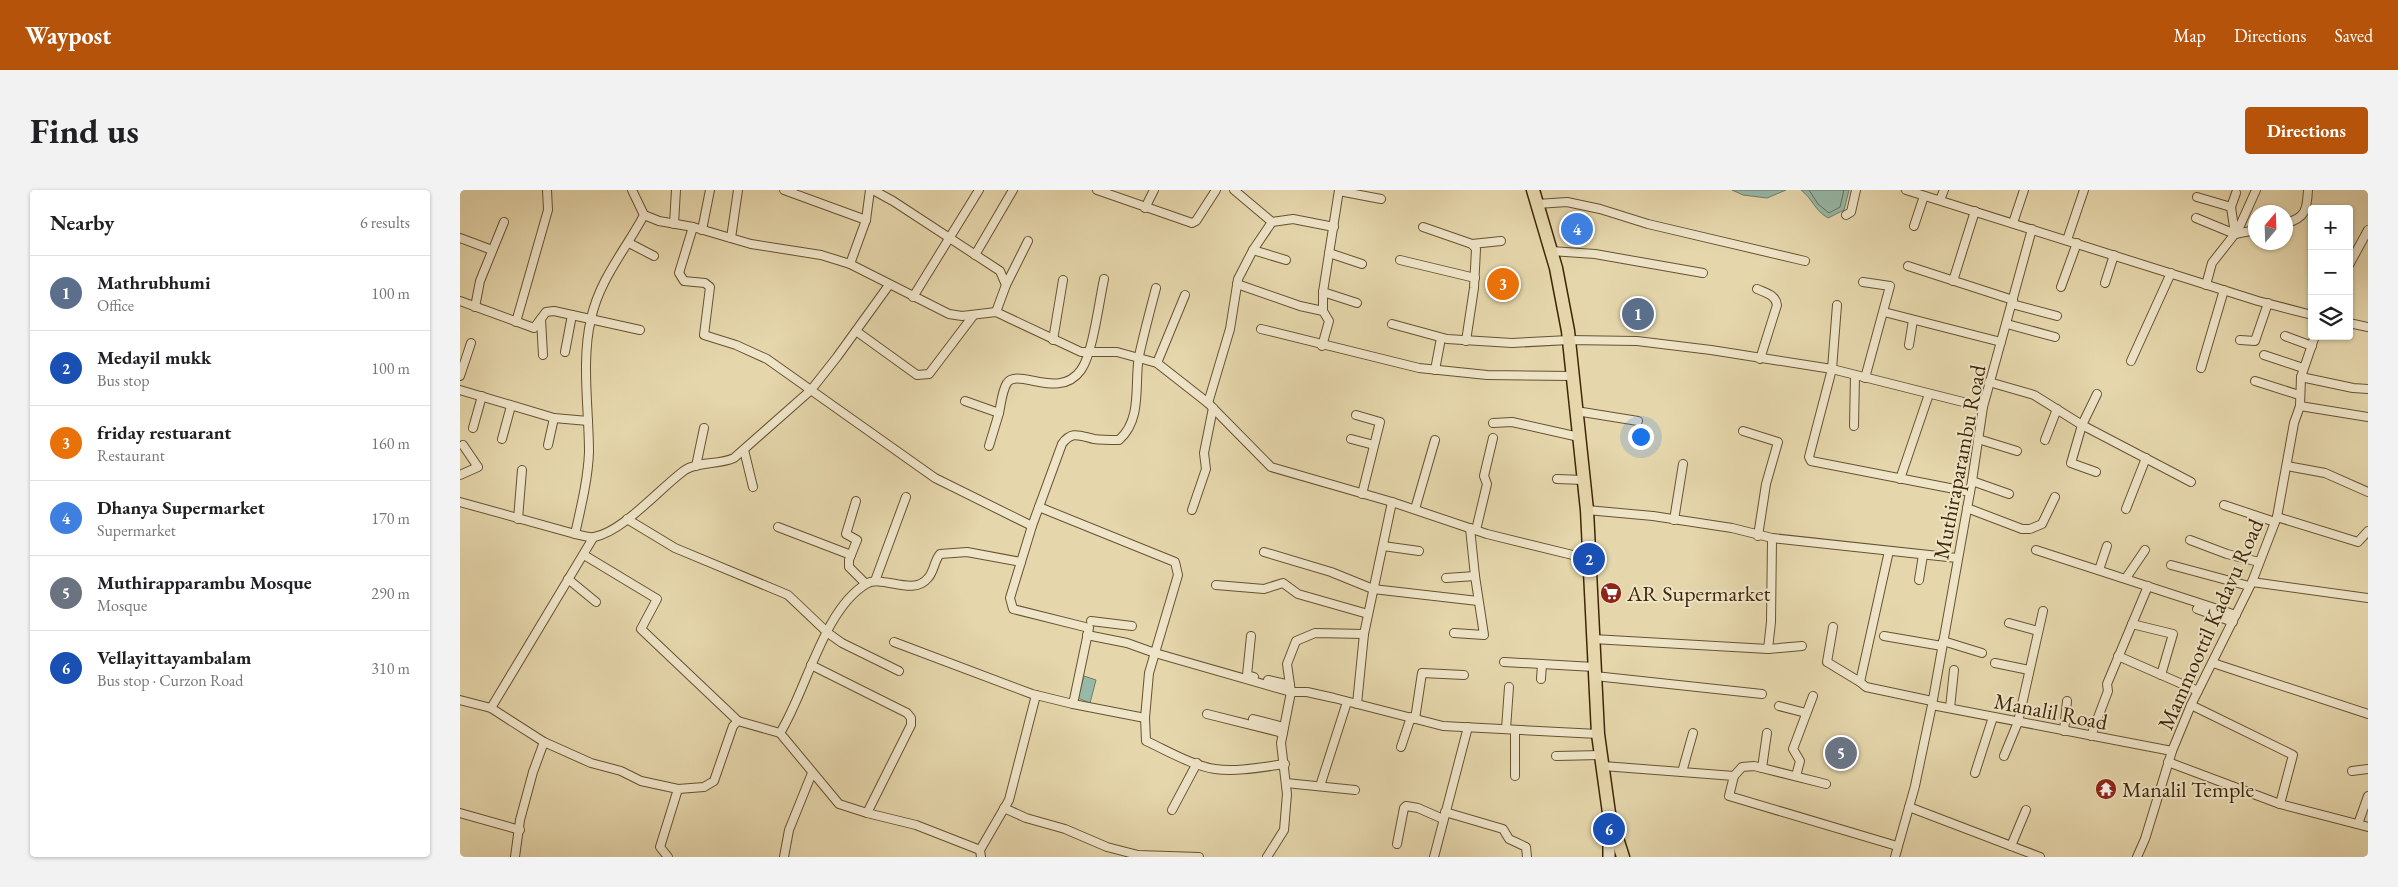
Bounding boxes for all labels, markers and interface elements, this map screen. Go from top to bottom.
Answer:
text: Waypost [25,20,111,51]
text: Map [2174,24,2206,47]
text: Directions [2234,24,2306,47]
text: Saved [2334,24,2373,47]
button: Directions [2245,107,2368,154]
text: Find us [30,108,139,153]
north arrow [2248,205,2293,250]
map controls [2308,205,2353,340]
button: + [2308,205,2353,250]
text: Nearby [50,209,114,236]
pin: 4 [1561,210,1593,248]
text: 6 results [360,212,410,233]
button: − [2308,250,2353,295]
pin: 3 [1487,265,1519,303]
text: Mathrubhumi [97,270,211,295]
text: 1 [62,283,70,304]
text: 100 m [371,283,410,304]
text: Office [97,295,134,316]
pin: 1 [1622,295,1654,333]
button: layers [2308,295,2353,340]
text: Medayil mukk [97,345,211,370]
text: 2 [62,358,70,379]
text: 100 m [371,358,410,379]
street label: Muthiraparambu Road [1926,362,1993,562]
text: Bus stop [97,370,150,391]
text: friday restuarant [97,420,231,445]
your location [1628,424,1654,450]
text: 3 [62,433,70,454]
text: 160 m [371,433,410,454]
text: Restaurant [97,445,165,466]
text: Dhanya Supermarket [97,495,265,520]
text: 4 [62,508,70,529]
text: 170 m [371,508,410,529]
street label: Mammoottil Kadavu Road [2151,513,2270,734]
text: Supermarket [97,520,176,541]
pin: 2 [1573,540,1605,578]
text: Muthirapparambu Mosque [97,570,312,595]
place label: AR Supermarket [1626,579,1771,608]
supermarket icon: AR Supermarket [1599,581,1623,605]
text: 5 [62,583,70,604]
text: 290 m [371,583,410,604]
text: Mosque [97,595,147,616]
text: Vellayittayambalam [97,645,251,670]
text: 6 [62,658,70,679]
text: 310 m [371,658,410,679]
text: Bus stop · Curzon Road [97,670,243,691]
street label: Manalil Road [1992,686,2111,737]
pin: 5 [1825,734,1857,772]
place label: Manalil Temple [2122,775,2254,804]
temple icon: Manalil Temple [2094,777,2118,801]
pin: 6 [1593,810,1625,848]

